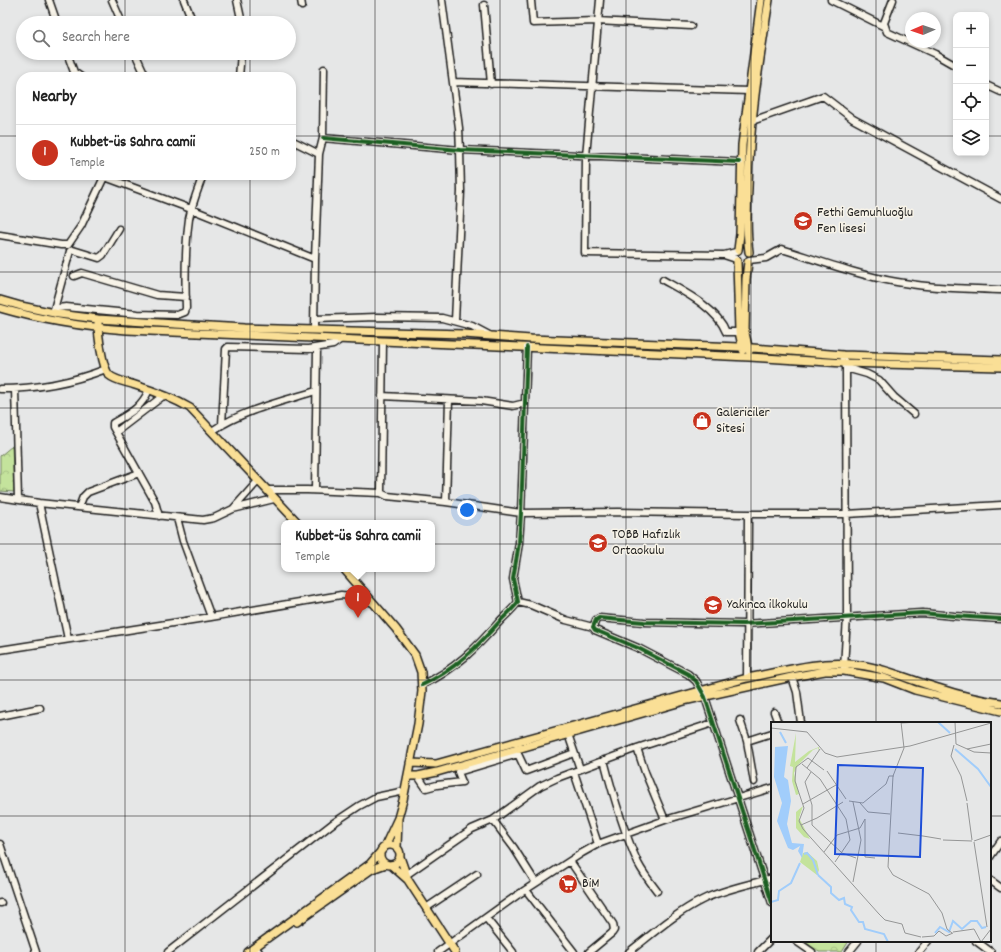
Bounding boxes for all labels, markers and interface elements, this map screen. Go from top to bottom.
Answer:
north arrow [905,12,941,48]
map controls [953,12,989,156]
button: + [953,12,989,48]
search box [16,16,296,60]
icon: search [30,27,52,49]
text: Search here [62,27,130,49]
button: − [953,48,989,84]
button: locate [953,84,989,120]
text: Nearby [32,86,76,110]
button: layers [953,120,989,156]
text: Kubbet-üs Sahra camii [70,132,195,154]
text: 1 [44,143,46,162]
text: 250 m [249,143,280,162]
text: Temple [70,154,105,173]
place label: Fethi Gemuhluoğlu Fen lisesi [817,203,913,239]
school or university icon: Fethi Gemuhluoğlu Fen lisesi [792,210,814,232]
place label: Galericiler Sitesi [716,403,771,439]
shop icon: Galericiler Sitesi [691,410,713,432]
your location [457,500,477,520]
popup [281,520,435,572]
place label: TOBB Hafızlık Ortaokulu [612,525,681,561]
text: Kubbet-üs Sahra camii [295,526,421,548]
school or university icon: TOBB Hafızlık Ortaokulu [587,532,609,554]
text: Temple [295,548,330,567]
pin: 1 [345,585,371,618]
school or university icon: Yakınca ilkokulu [702,594,724,616]
place label: Yakınca ilkokulu [727,595,808,615]
inset map [771,722,991,942]
supermarket icon: BiM [557,873,579,895]
place label: BiM [582,874,599,894]

